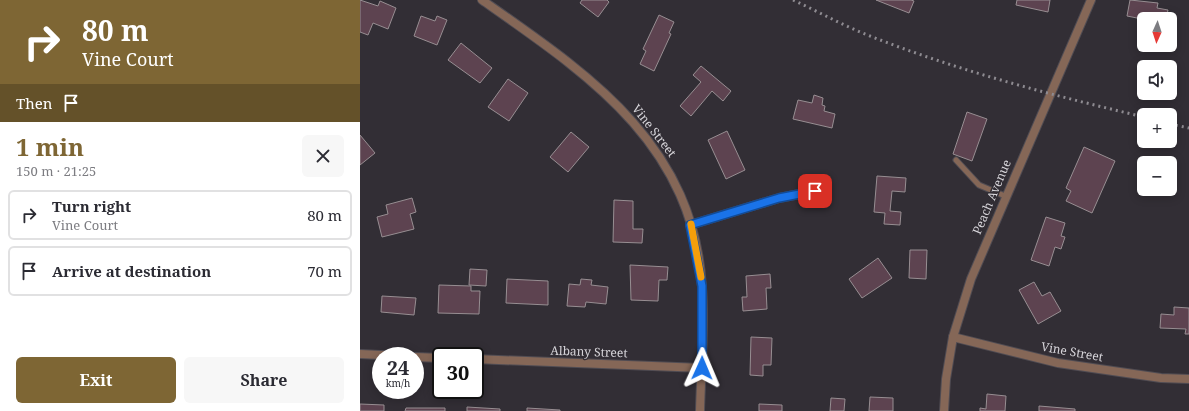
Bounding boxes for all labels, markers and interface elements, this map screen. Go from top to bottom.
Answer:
text: 80 m [82,11,149,49]
north arrow [1137,12,1177,52]
map controls [1137,12,1177,196]
icon: right [16,16,68,68]
text: Vine Court [82,47,174,71]
button: sound [1137,60,1177,100]
icon: arrive [60,92,82,114]
text: Then [16,93,52,113]
street label: Vine Street [628,101,680,161]
button: + [1137,108,1177,148]
text: 1 min [16,130,84,163]
button: close [302,135,344,177]
button: − [1137,156,1177,196]
street label: Peach Avenue [968,157,1015,237]
text: 150 m · 21:25 [16,162,96,180]
pin [798,174,832,208]
icon: arrive [804,180,826,202]
text: Turn right [52,196,131,216]
icon: right [18,204,40,226]
text: 80 m [307,205,342,225]
text: Vine Court [52,216,118,234]
icon: arrive [18,260,40,282]
text: Arrive at destination [52,261,211,281]
text: 70 m [307,261,342,281]
street label: Vine Street [1040,338,1104,365]
street label: Albany Street [550,342,628,361]
speed limit sign: 30 [432,347,484,399]
position arrow [681,347,723,389]
text: 24 [387,354,409,381]
button: Exit [16,357,176,403]
button: Share [184,357,344,403]
text: km/h [386,376,410,390]

